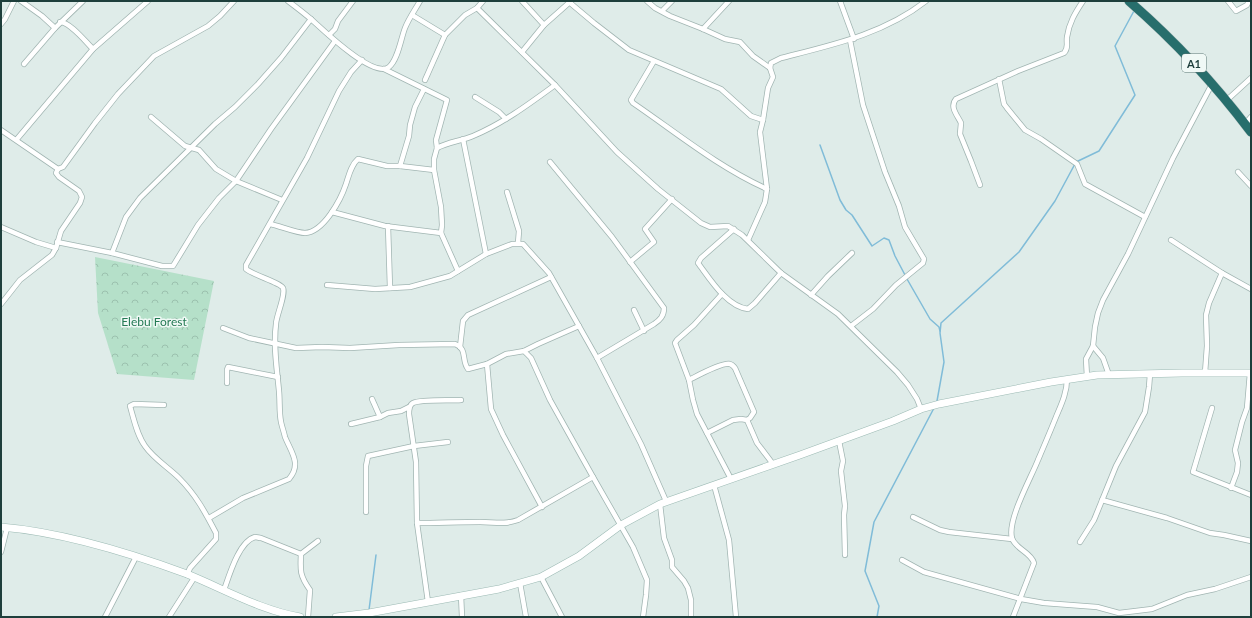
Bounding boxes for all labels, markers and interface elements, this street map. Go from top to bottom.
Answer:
road number: A1 [1182,54,1206,72]
park label: Elebu Forest [121,314,187,329]

